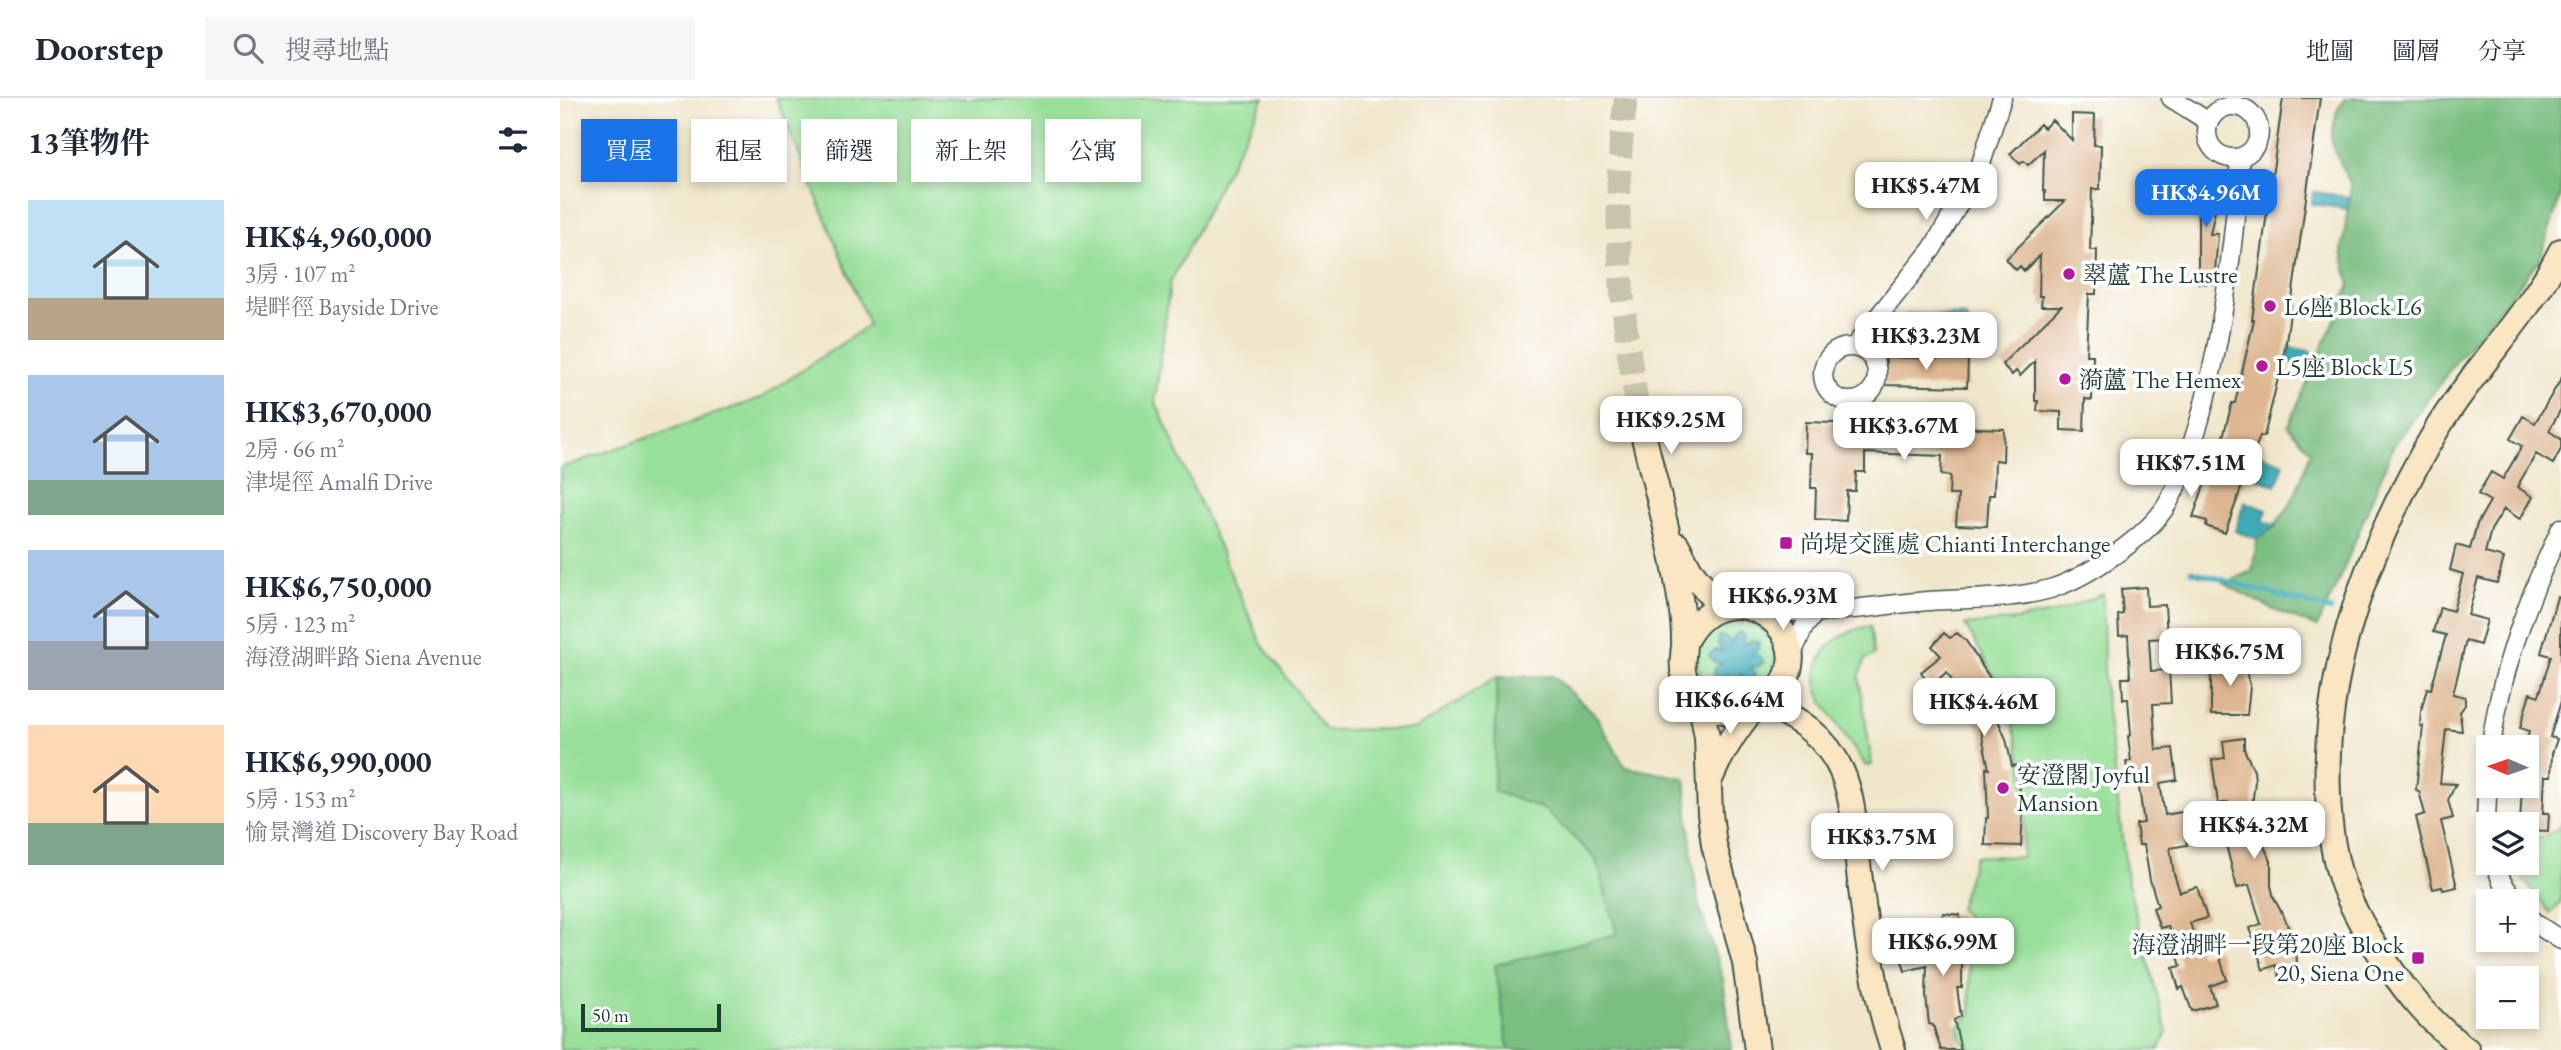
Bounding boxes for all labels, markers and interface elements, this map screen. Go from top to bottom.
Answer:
search box [205,17,695,80]
text: Doorstep [35,27,163,70]
icon: search [229,29,267,67]
text: 搜尋地點 [285,33,389,67]
text: 地圖 [2306,35,2354,66]
text: 圖層 [2392,35,2440,66]
text: 分享 [2478,35,2526,66]
chip: 買屋 [581,119,677,182]
chip: 租屋 [691,119,787,182]
chip: 篩選 [801,119,897,182]
chip: 新上架 [911,119,1031,182]
chip: 公寓 [1045,119,1141,182]
icon: filters [494,121,532,159]
text: 13筆物件 [28,123,150,162]
pin: HK$5.47M [1854,162,1998,222]
text: HK$5.47M [1871,170,1981,200]
pin: HK$4.96M [2134,170,2278,229]
text: HK$4.96M [2151,177,2261,207]
text: HK$4,960,000 [245,217,432,256]
icon: home [84,228,168,312]
text: 3房 · 107 m² [245,259,355,289]
place label: 翠蘆 The Lustre [2083,259,2238,290]
marker: 翠蘆 The Lustre [2061,266,2077,282]
place label: L6座 Block L6 [2284,291,2421,322]
text: 堤畔徑 Bayside Drive [245,292,439,322]
marker: L6座 Block L6 [2262,298,2278,314]
pin: HK$3.23M [1854,313,1998,372]
text: HK$3.23M [1871,320,1981,350]
place label: L5座 Block L5 [2276,351,2413,382]
marker: L5座 Block L5 [2254,358,2270,374]
place label: 漪蘆 The Hemex [2079,364,2242,395]
marker: 漪蘆 The Hemex [2057,371,2073,387]
text: HK$3,670,000 [245,392,432,431]
pin: HK$9.25M [1599,396,1743,456]
pin: HK$3.67M [1832,402,1976,462]
icon: home [84,403,168,487]
text: HK$9.25M [1616,404,1726,434]
text: HK$3.67M [1849,410,1959,440]
text: 2房 · 66 m² [245,434,344,464]
pin: HK$7.51M [2119,440,2263,499]
text: HK$7.51M [2136,447,2246,477]
text: 津堤徑 Amalfi Drive [245,467,433,497]
place label: 尚堤交匯處 Chianti Interchange [1800,528,2110,559]
marker: 尚堤交匯處 Chianti Interchange [1778,535,1794,551]
text: HK$6,750,000 [245,567,432,606]
pin: HK$6.93M [1711,573,1855,632]
icon: home [84,578,168,662]
text: HK$6.93M [1728,580,1838,610]
text: 5房 · 123 m² [245,609,355,639]
pin: HK$6.75M [2158,628,2302,688]
text: HK$6.75M [2175,636,2285,666]
text: 海澄湖畔路 Siena Avenue [245,642,482,672]
pin: HK$6.64M [1658,676,1802,736]
pin: HK$4.46M [1912,678,2056,738]
text: HK$6.64M [1675,684,1785,714]
text: HK$4.46M [1929,686,2039,716]
north arrow [2476,735,2539,798]
map controls [2476,735,2539,1029]
text: HK$6,990,000 [245,742,432,781]
icon: home [84,753,168,837]
place label: 安澄閣 Joyful Mansion [2017,759,2150,818]
marker: 安澄閣 Joyful Mansion [1995,780,2011,796]
text: 5房 · 153 m² [245,784,355,814]
pin: HK$4.32M [2182,802,2326,861]
text: HK$4.32M [2199,809,2309,839]
button: layers [2476,812,2539,875]
pin: HK$3.75M [1810,814,1954,873]
text: 愉景灣道 Discovery Bay Road [245,817,518,847]
text: HK$3.75M [1827,821,1937,851]
button: + [2476,889,2539,952]
pin: HK$6.99M [1871,918,2015,978]
text: HK$6.99M [1888,926,1998,956]
place label: 海澄湖畔一段第20座 Block 20, Siena One [2131,929,2405,988]
marker: 海澄湖畔一段第20座 Block 20, Siena One [2410,950,2426,966]
button: − [2476,966,2539,1029]
scale bar [581,1001,721,1033]
text: 50 m [592,1003,629,1028]

